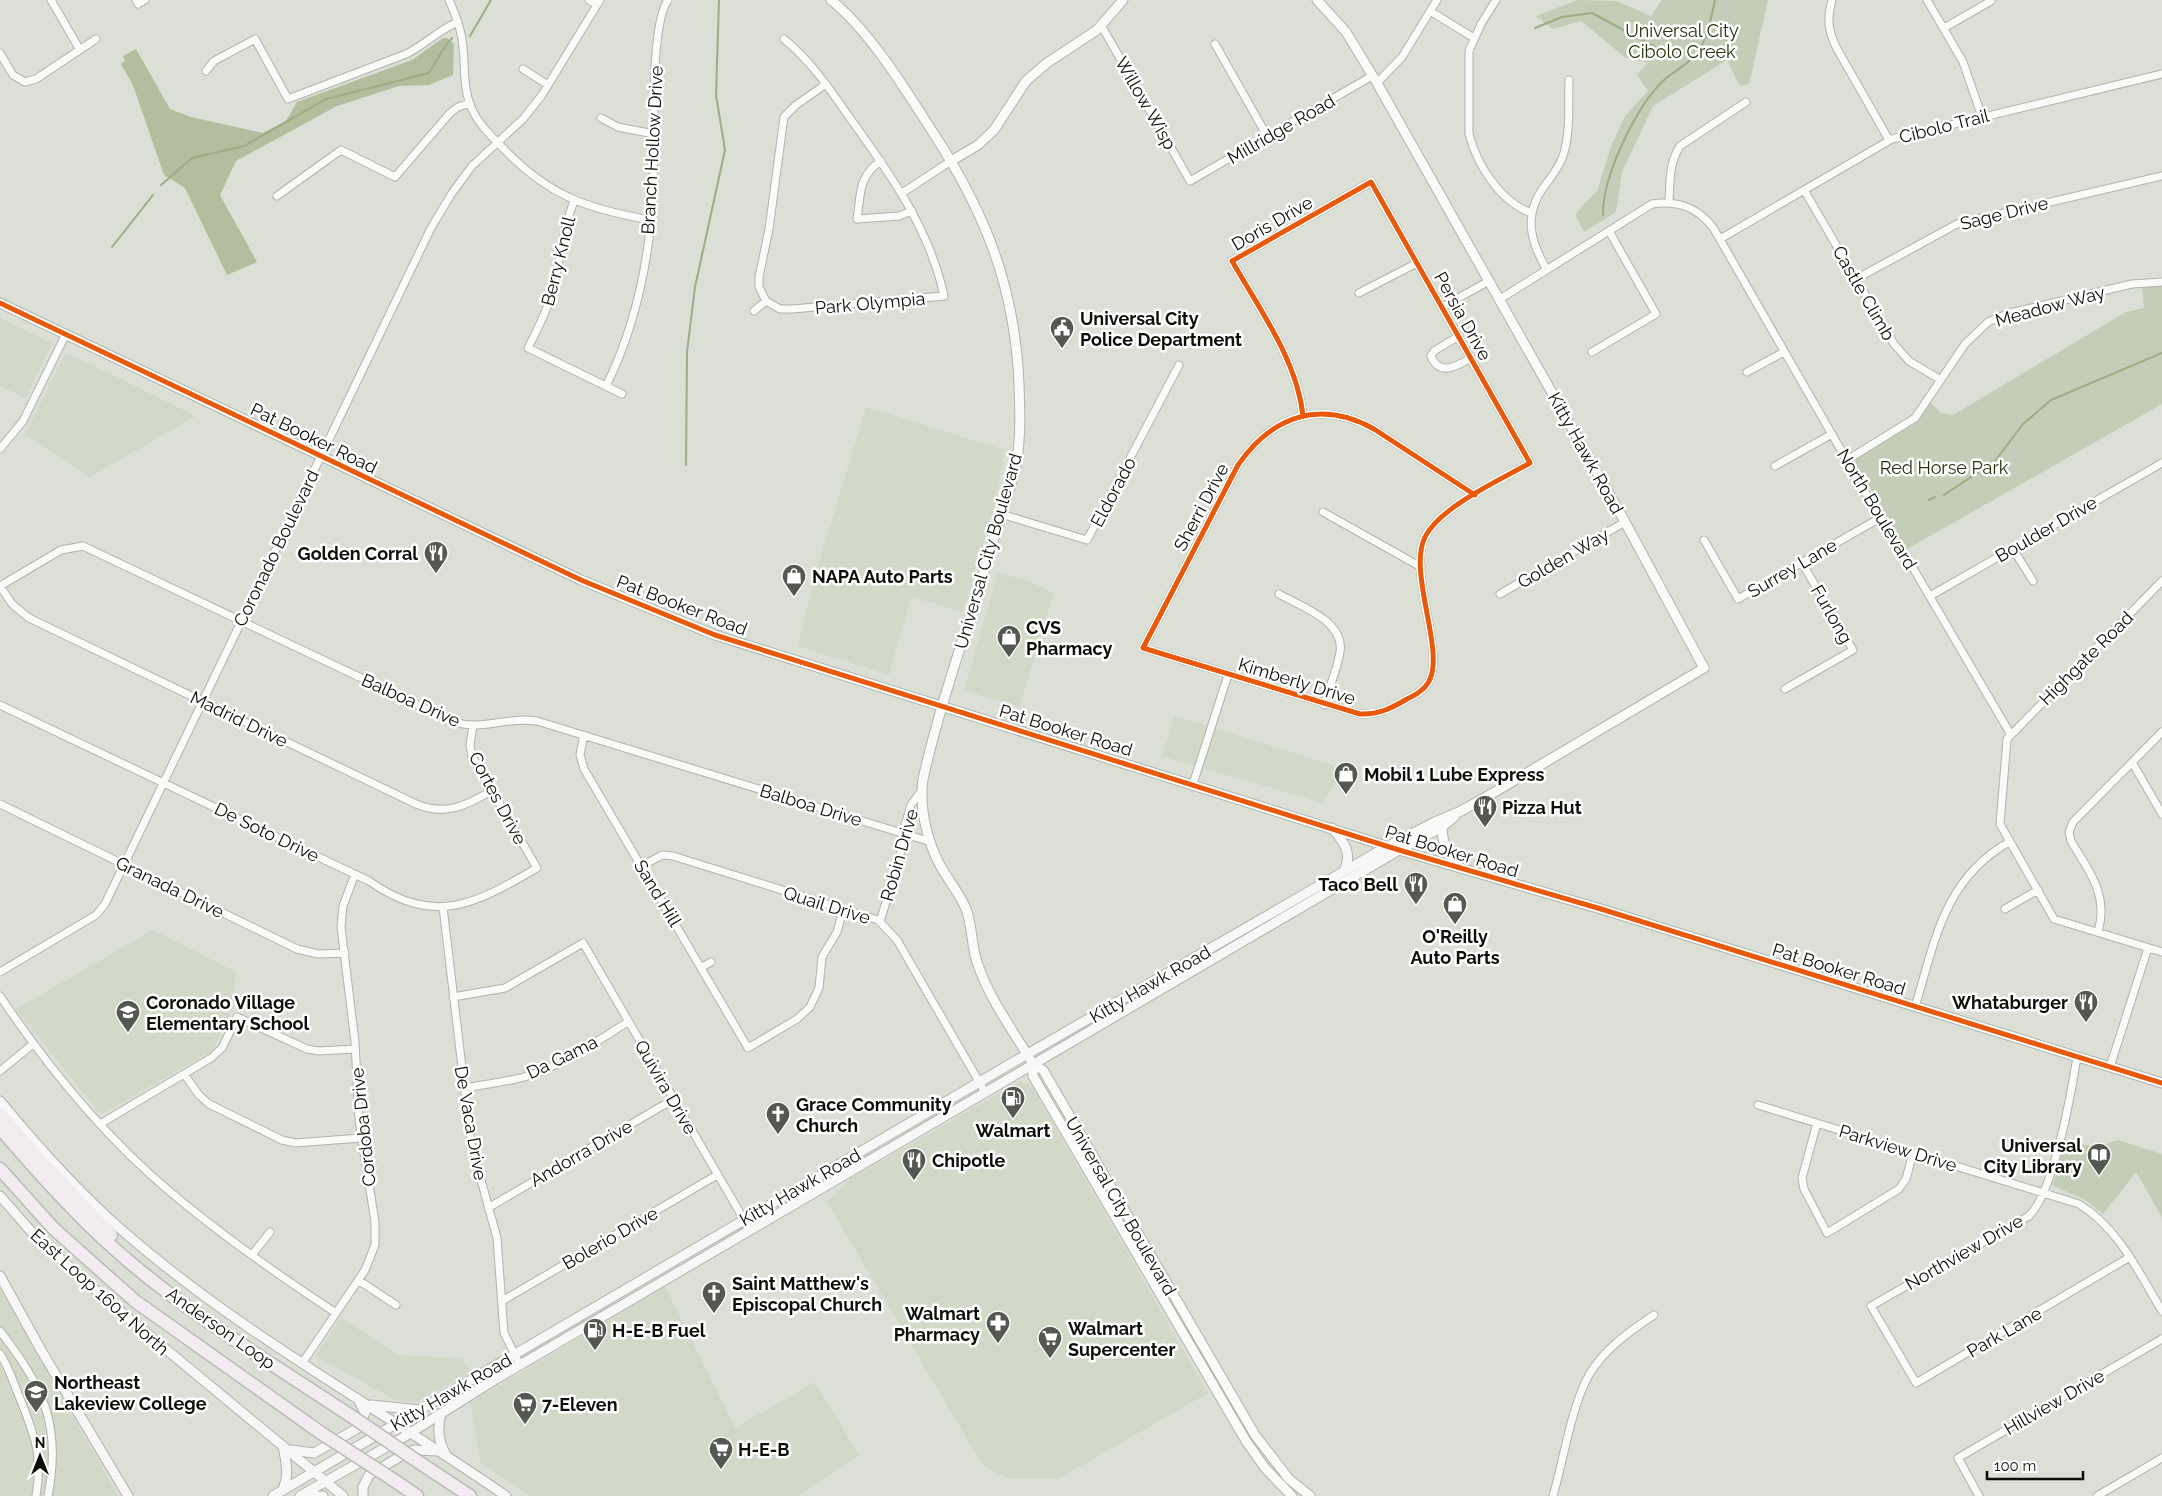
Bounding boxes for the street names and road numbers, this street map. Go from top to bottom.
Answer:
street label: Willow Wisp [1111,53,1181,153]
street label: Branch Hollow Drive [637,65,667,235]
street label: Millridge Road [1224,90,1338,168]
street label: Cibolo Trail [1897,105,1991,147]
street label: Doris Drive [1228,191,1317,255]
street label: Sage Drive [1958,192,2051,234]
street label: Berry Knoll [537,214,579,308]
street label: Castle Climb [1828,242,1900,344]
street label: Persia Drive [1430,268,1496,364]
street label: Meadow Way [1993,281,2107,331]
street label: Park Olympia [814,288,926,318]
street label: Kitty Hawk Road [1544,388,1628,518]
street label: Pat Booker Road [247,398,381,478]
street label: North Boulevard [1833,445,1921,573]
street label: Universal City Boulevard [950,451,1026,651]
street label: Eldorado [1086,453,1140,530]
street label: Sherri Drive [1169,459,1233,554]
street label: Coronado Boulevard [229,466,323,630]
street label: Boulder Drive [1992,491,2101,566]
street label: Golden Way [1514,523,1613,593]
street label: Surrey Lane [1744,534,1841,602]
street label: Pat Booker Road [614,570,750,640]
street label: Furlong [1807,581,1857,647]
street label: Highgate Road [2035,607,2137,709]
street label: Kimberly Drive [1236,653,1359,709]
street label: Balboa Drive [358,669,464,731]
street label: Madrid Drive [187,686,291,752]
street label: Pat Booker Road [997,700,1135,760]
street label: Cortes Drive [465,748,531,848]
street label: Balboa Drive [757,779,865,831]
street label: De Soto Drive [211,798,323,867]
street label: Robin Drive [876,806,922,904]
street label: Pat Booker Road [1383,821,1521,881]
street label: Granada Drive [112,852,228,922]
street label: Sand Hill [630,856,686,930]
street label: Quail Drive [781,882,873,928]
street label: Pat Booker Road [1770,939,1908,999]
street label: Kitty Hawk Road [1086,941,1214,1027]
street label: Da Gama [523,1031,601,1083]
street label: Quivira Drive [631,1036,702,1138]
street label: De Vaca Drive [451,1064,491,1182]
street label: Cordoba Drive [346,1066,380,1188]
street label: Universal City Boulevard [1061,1113,1181,1299]
street label: Andorra Drive [526,1115,636,1191]
street label: Parkview Drive [1836,1120,1960,1176]
street label: Kitty Hawk Road [736,1144,864,1230]
street label: Bolerio Drive [559,1202,662,1274]
street label: Northview Drive [1901,1210,2027,1294]
street label: East Loop 1604 North [27,1224,173,1360]
street label: Anderson Loop [163,1283,279,1373]
street label: Park Lane [1963,1302,2045,1362]
street label: Kitty Hawk Road [387,1349,515,1435]
street label: Hillview Drive [2000,1365,2108,1439]

